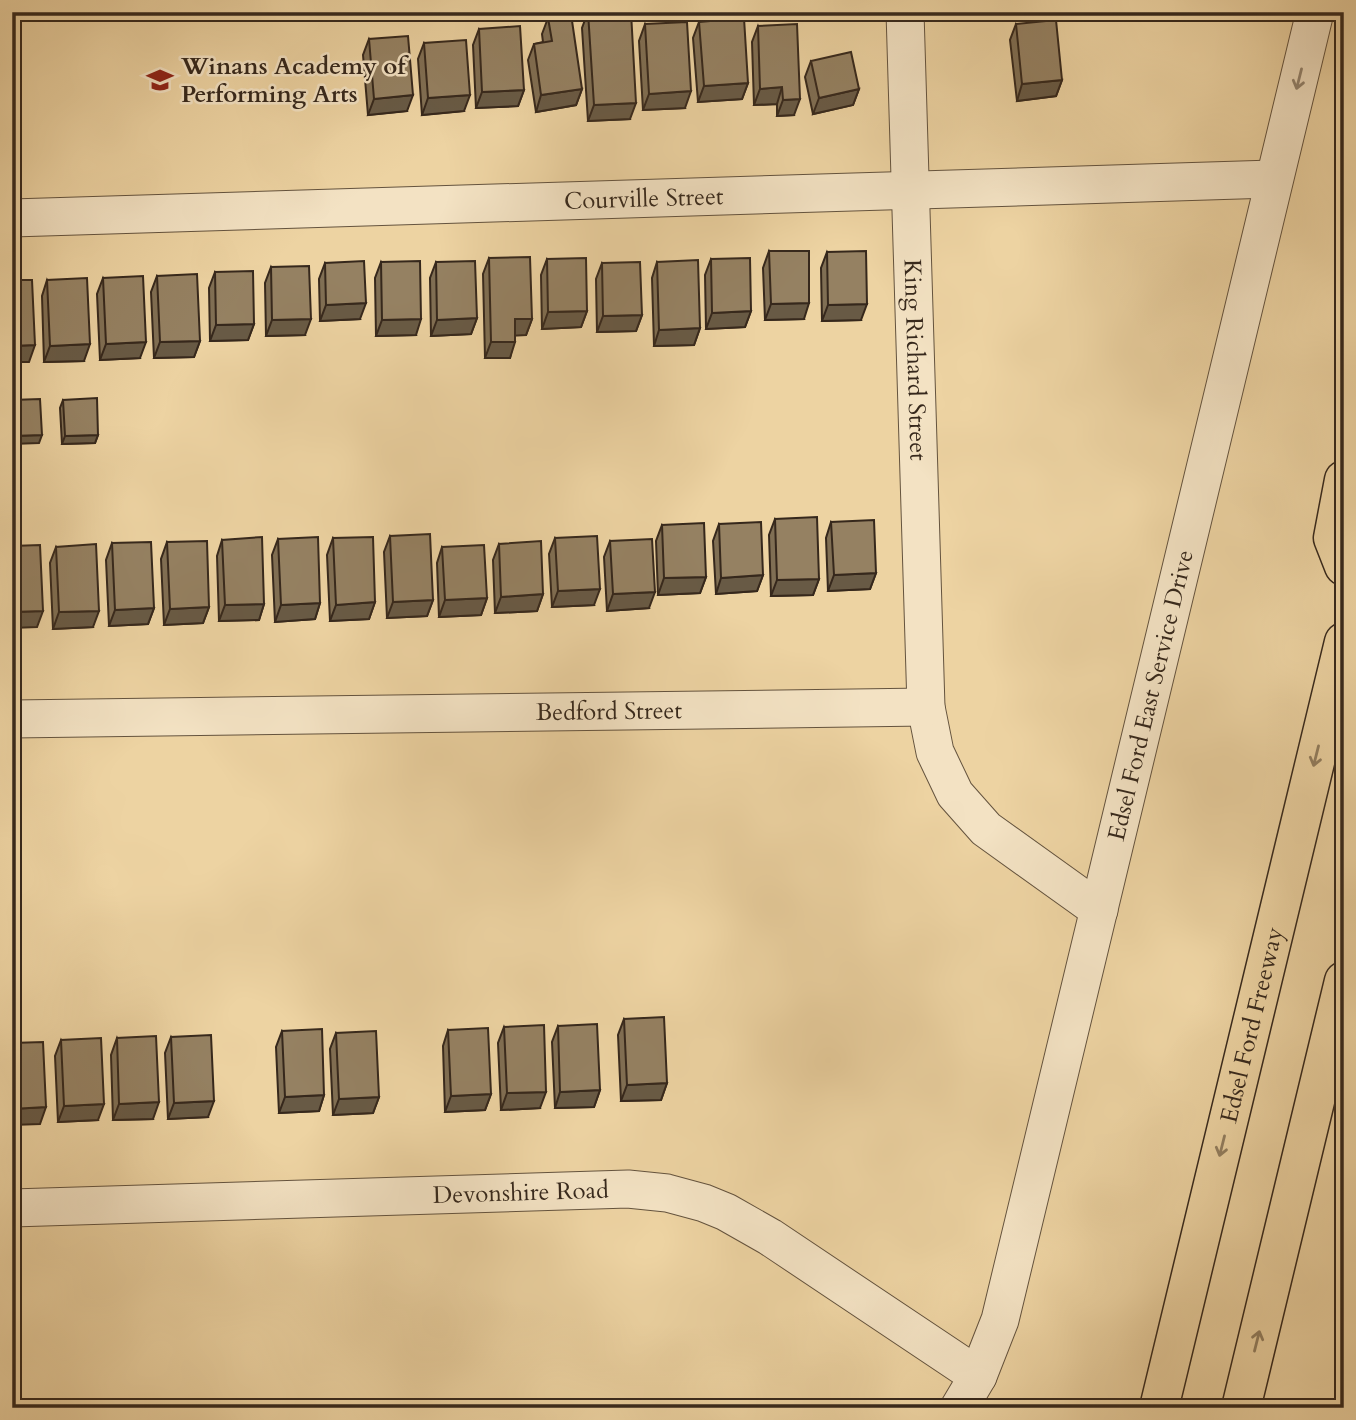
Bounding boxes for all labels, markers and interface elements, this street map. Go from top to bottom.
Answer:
place label: Winans Academy of Performing Arts [180,50,409,111]
school or university icon: Winans Academy of Performing Arts [145,65,175,95]
one-way arrow [1292,67,1305,89]
street label: Courville Street [563,180,724,218]
street label: King Richard Street [895,258,935,462]
street label: Edsel Ford East Service Drive [1100,547,1202,844]
street label: Bedford Street [536,694,683,729]
one-way arrow [1309,744,1322,767]
street label: Edsel Ford Freeway [1212,924,1292,1126]
one-way arrow [1215,1134,1228,1157]
street label: Devonshire Road [432,1174,609,1212]
one-way arrow [1251,1331,1264,1353]

